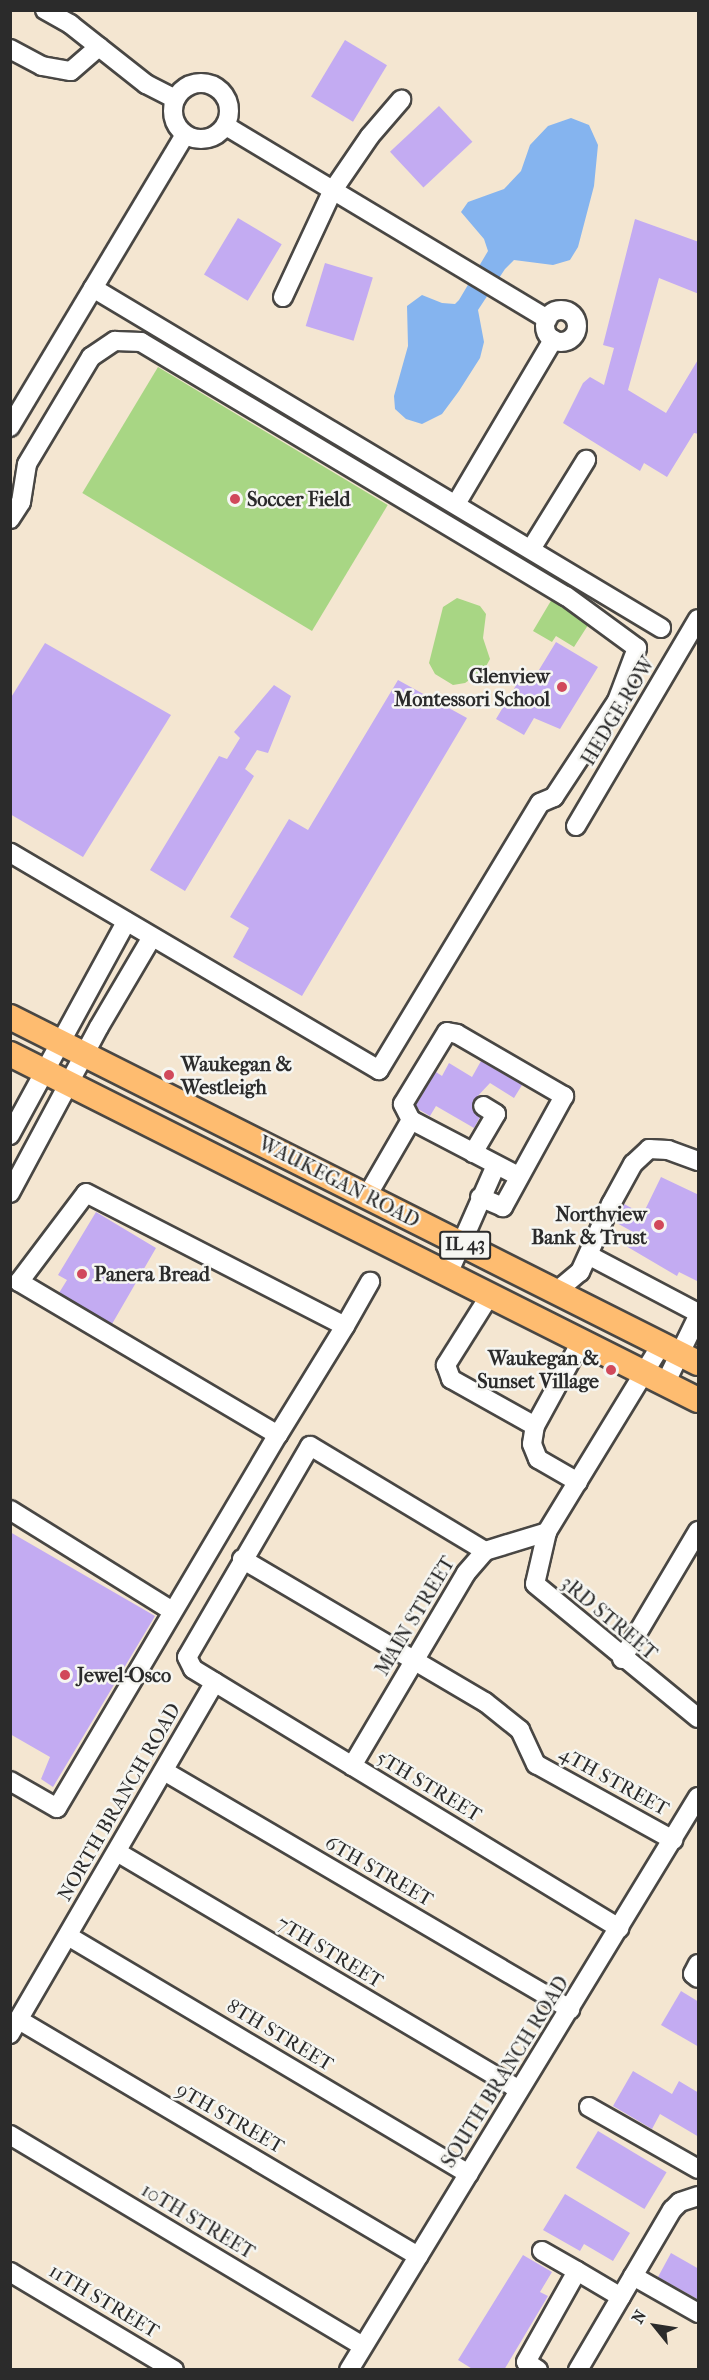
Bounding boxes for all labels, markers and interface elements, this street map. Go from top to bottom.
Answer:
place label: Soccer Field [247,487,350,511]
marker: Soccer Field [228,492,242,506]
street label: HEDGE ROW [576,652,660,770]
place label: Glenview Montessori School [394,664,550,711]
marker: Glenview Montessori School [555,680,569,694]
place label: Waukegan & Westleigh [181,1052,292,1099]
marker: Waukegan & Westleigh [162,1068,176,1082]
street label: WAUKEGAN ROAD [255,1131,423,1233]
place label: Northview Bank & Trust [531,1202,647,1249]
marker: Northview Bank & Trust [652,1218,666,1232]
road number: IL 43 [438,1230,492,1260]
place label: Panera Bread [94,1262,210,1286]
marker: Panera Bread [75,1267,89,1281]
place label: Waukegan & Sunset Village [477,1346,599,1393]
marker: Waukegan & Sunset Village [604,1363,618,1377]
street label: MAIN STREET [370,1552,460,1680]
street label: 3RD STREET [556,1571,662,1665]
place label: Jewel-Osco [77,1663,171,1687]
marker: Jewel-Osco [58,1668,72,1682]
street label: NORTH BRANCH ROAD [52,1699,186,1905]
street label: 4TH STREET [555,1741,673,1821]
street label: 5TH STREET [372,1745,486,1827]
street label: 6TH STREET [321,1830,437,1912]
street label: 7TH STREET [273,1911,387,1993]
street label: SOUTH BRANCH ROAD [436,1972,574,2172]
street label: 8TH STREET [222,1994,338,2076]
street label: 9TH STREET [172,2078,288,2158]
street label: 10TH STREET [137,2178,259,2264]
street label: 11TH STREET [45,2259,163,2343]
north arrow [625,2296,685,2356]
text: N [628,2307,650,2327]

